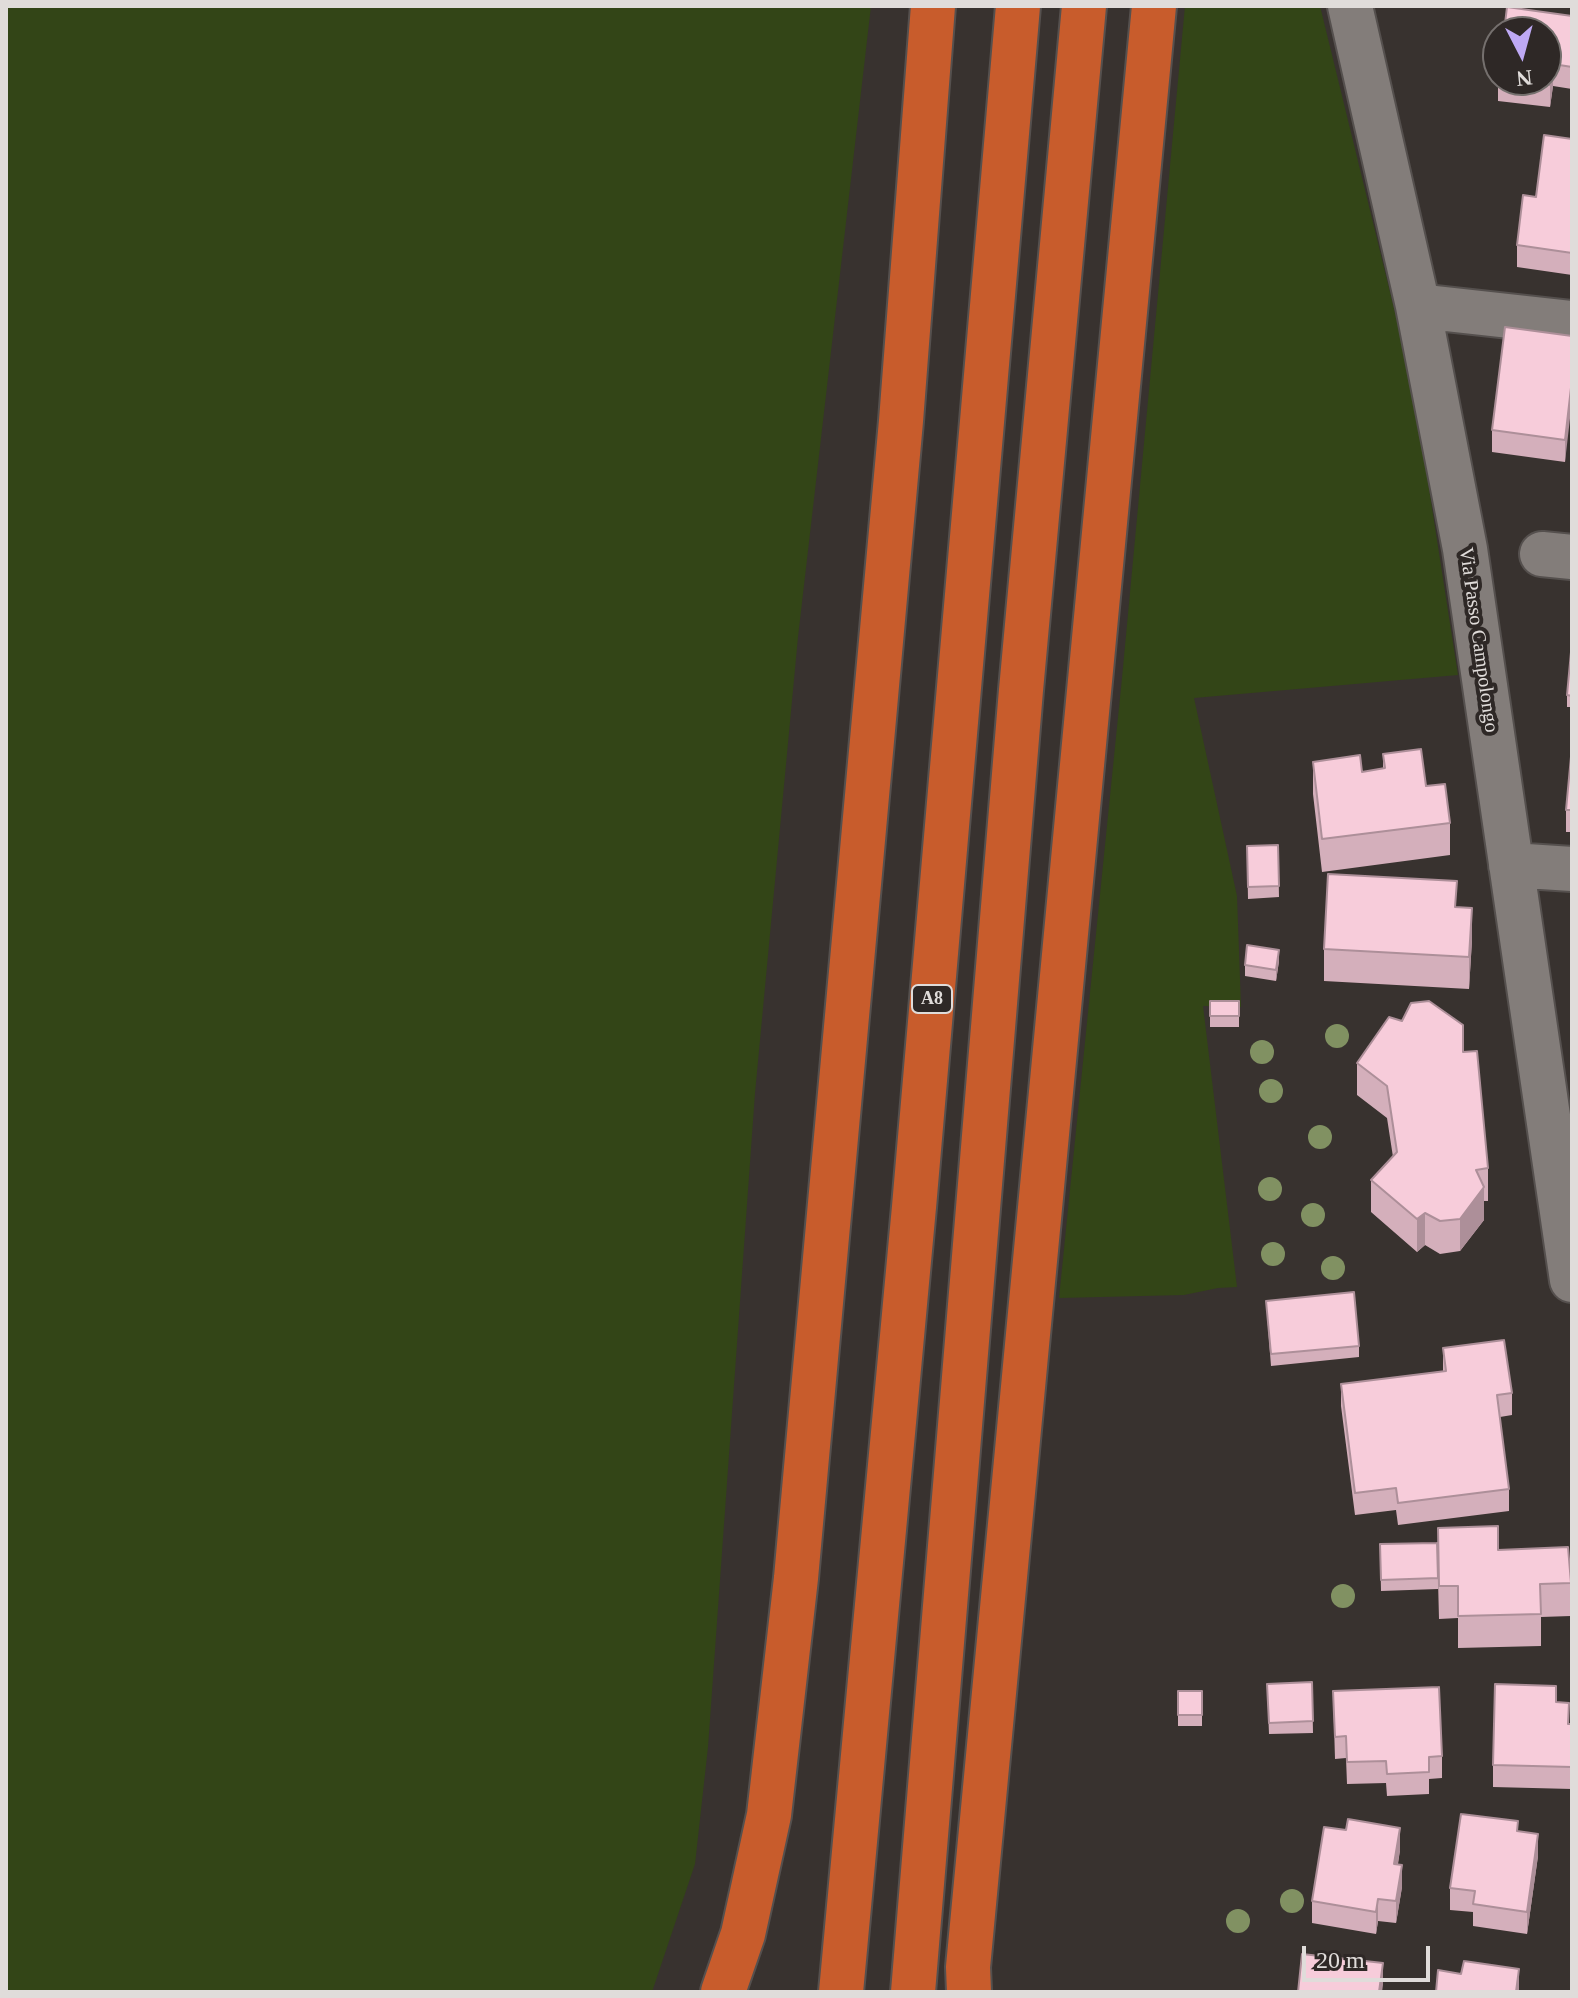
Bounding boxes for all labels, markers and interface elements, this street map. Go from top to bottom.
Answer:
north arrow [1482,16,1562,96]
text: N [1515,65,1534,92]
street label: Via Passo Campolongo [1453,546,1503,734]
road number: A8 [912,985,952,1013]
scale bar [1306,1930,1434,1980]
text: 20 m [1316,1947,1365,1973]

